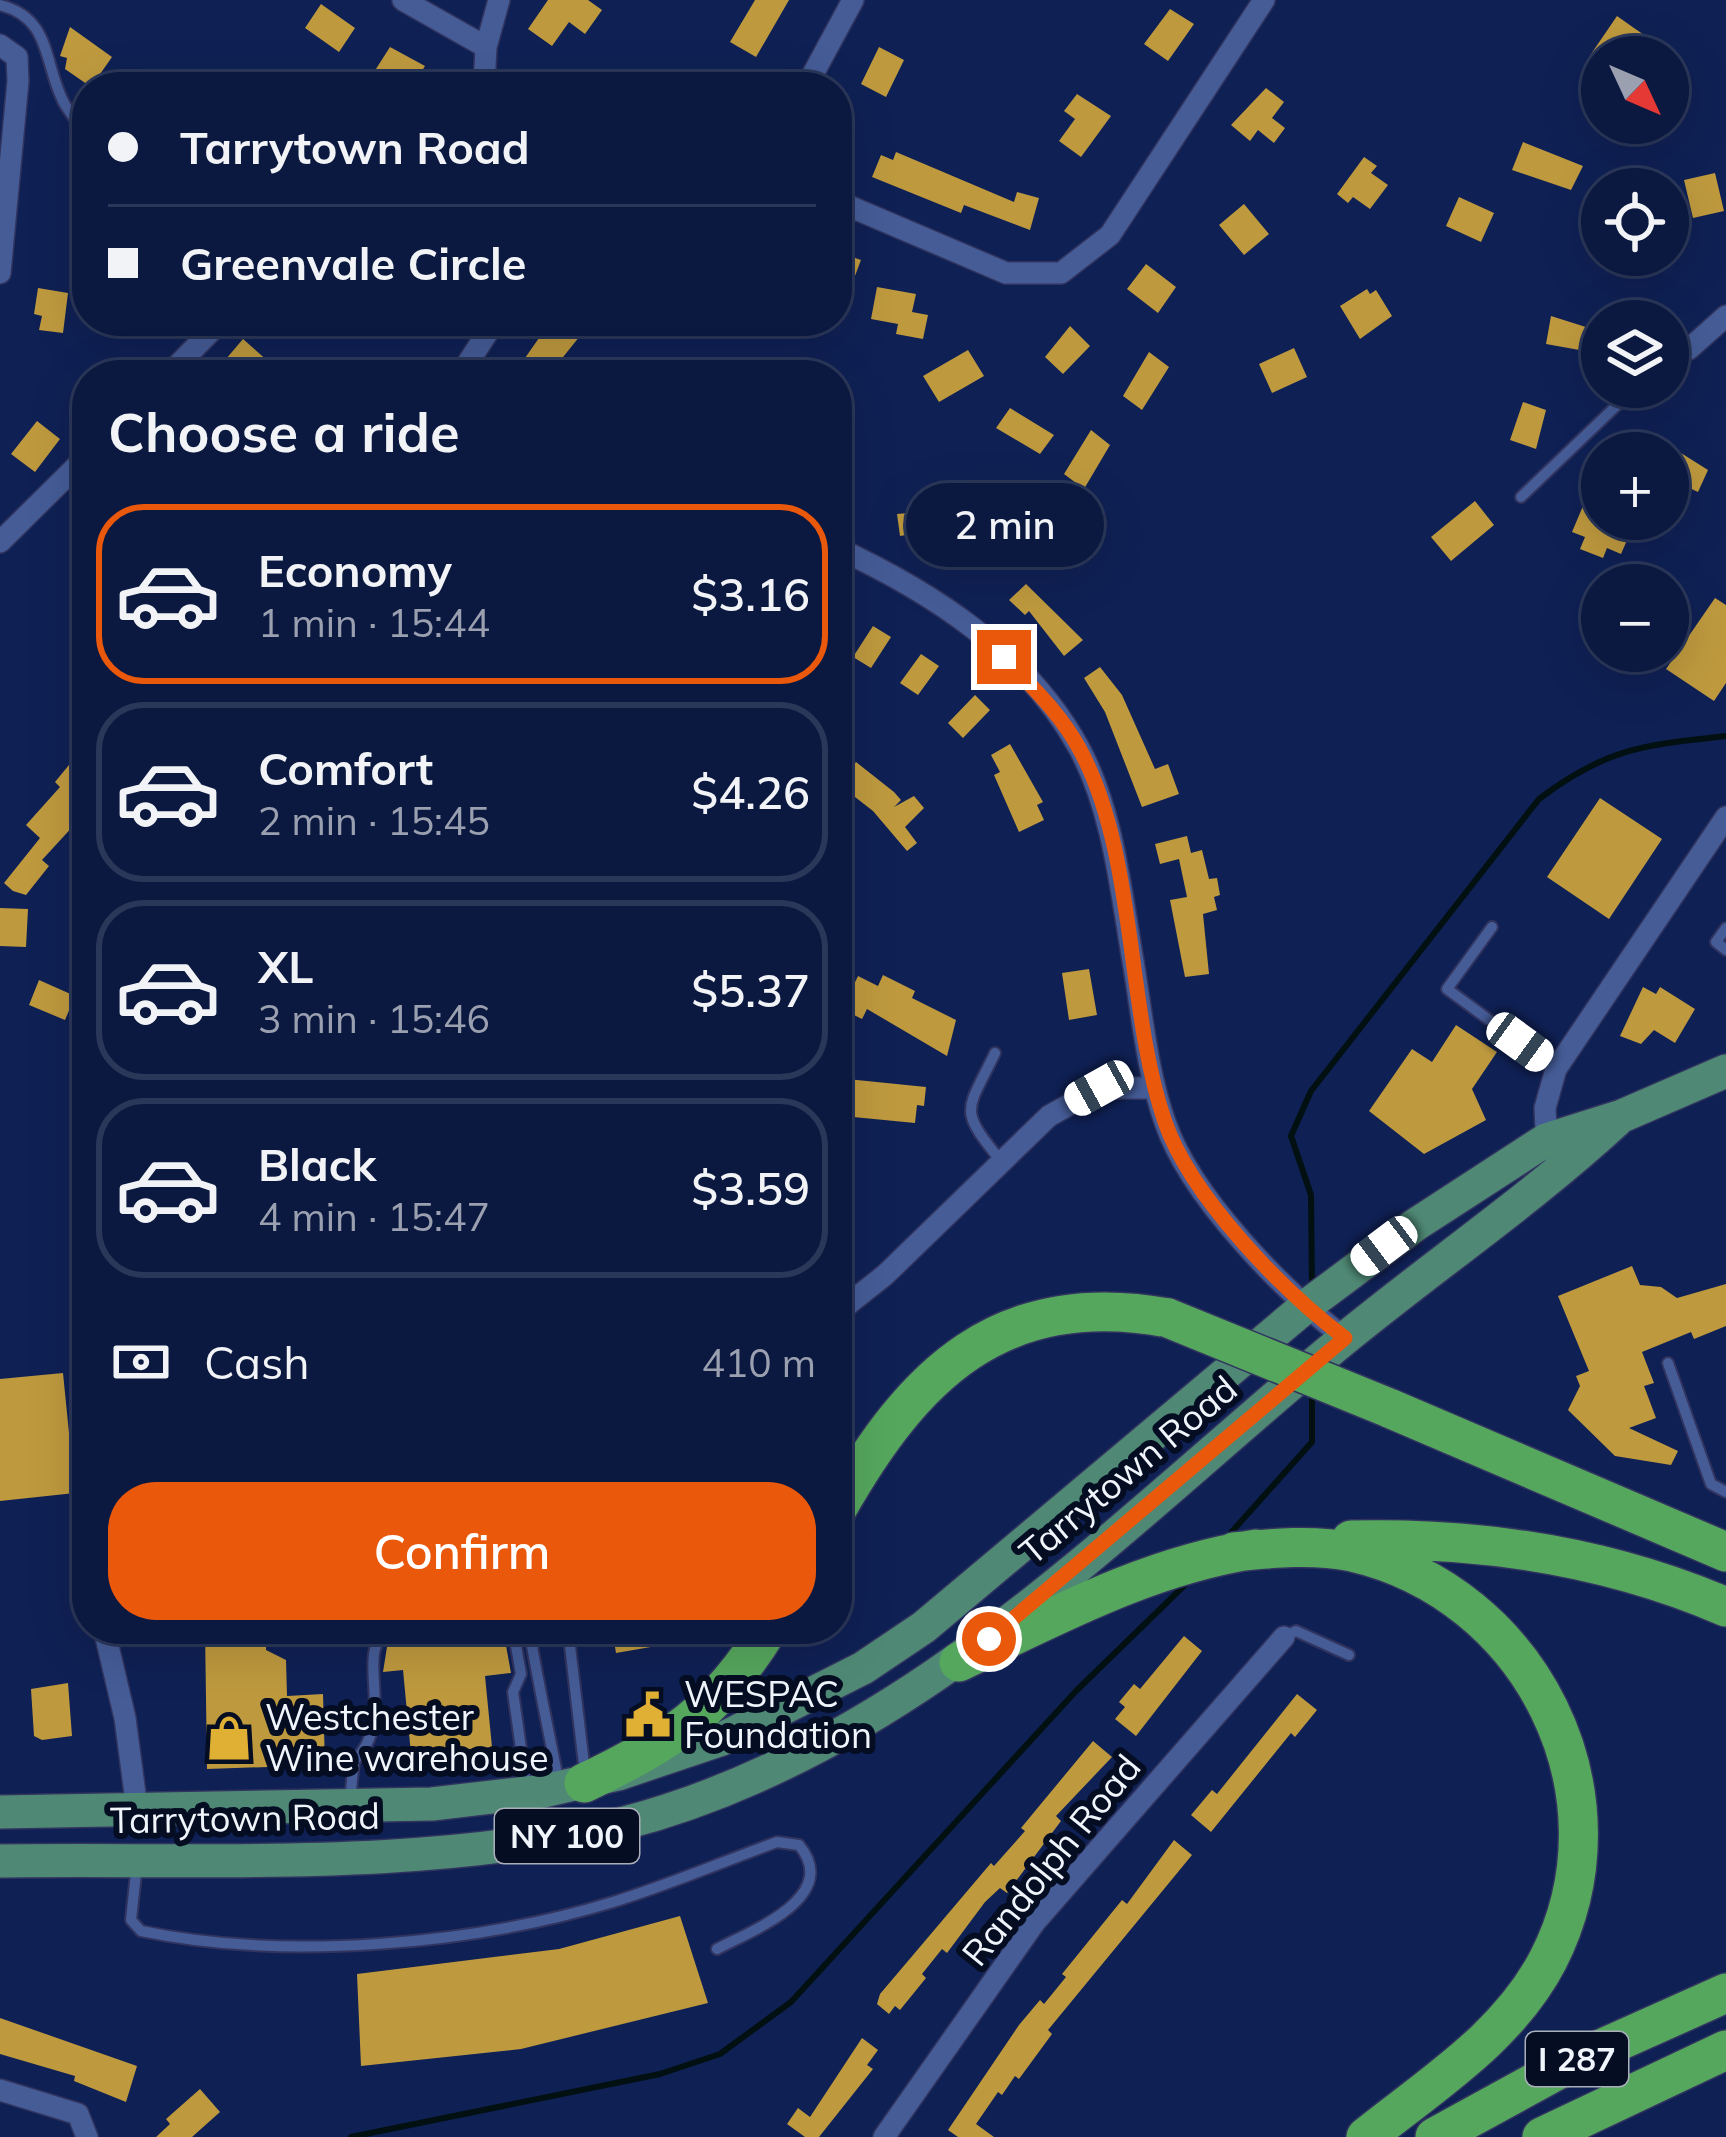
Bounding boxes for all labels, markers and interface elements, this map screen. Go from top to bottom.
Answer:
north arrow [1581,36,1689,144]
map controls [1581,36,1689,672]
text: Tarrytown Road [180,119,530,175]
button: locate [1581,168,1689,276]
text: Greenvale Circle [180,235,527,291]
button: layers [1581,300,1689,408]
text: Choose a ride [108,398,460,466]
button: + [1581,432,1689,540]
callout: 2 min [905,483,1103,567]
text: 2 min [954,500,1056,549]
icon: car [114,540,222,648]
text: Economy [258,542,452,598]
button: − [1581,564,1689,672]
text: $3.16 [691,566,810,622]
text: 1 min · 15:44 [258,598,490,647]
route end [977,630,1031,684]
icon: car [114,738,222,846]
text: Comfort [258,740,433,796]
text: $4.26 [691,764,810,820]
text: 2 min · 15:45 [258,796,490,845]
icon: car [114,936,222,1044]
text: XL [258,938,313,994]
text: $5.37 [691,962,810,1018]
text: 3 min · 15:46 [258,994,490,1043]
car [1480,1006,1560,1078]
car [1059,1055,1139,1121]
icon: car [114,1134,222,1242]
text: Black [258,1136,376,1192]
text: $3.59 [691,1160,810,1216]
text: 4 min · 15:47 [258,1192,490,1241]
car [1344,1210,1424,1282]
icon: cash [108,1329,174,1395]
text: Cash [204,1334,310,1390]
text: 410 m [701,1338,816,1387]
street label: Tarrytown Road [1010,1366,1246,1574]
button: Confirm [108,1482,816,1620]
route start [962,1612,1016,1666]
place label: WESPAC Foundation [684,1671,872,1757]
public building icon: WESPAC Foundation [623,1690,673,1740]
place label: Westchester Wine warehouse [265,1694,549,1780]
shop icon: Westchester Wine warehouse [204,1713,254,1763]
street label: Randolph Road [952,1745,1149,1974]
street label: Tarrytown Road [110,1793,380,1842]
road number: NY 100 [495,1809,639,1863]
road number: I 287 [1526,2032,1628,2086]

